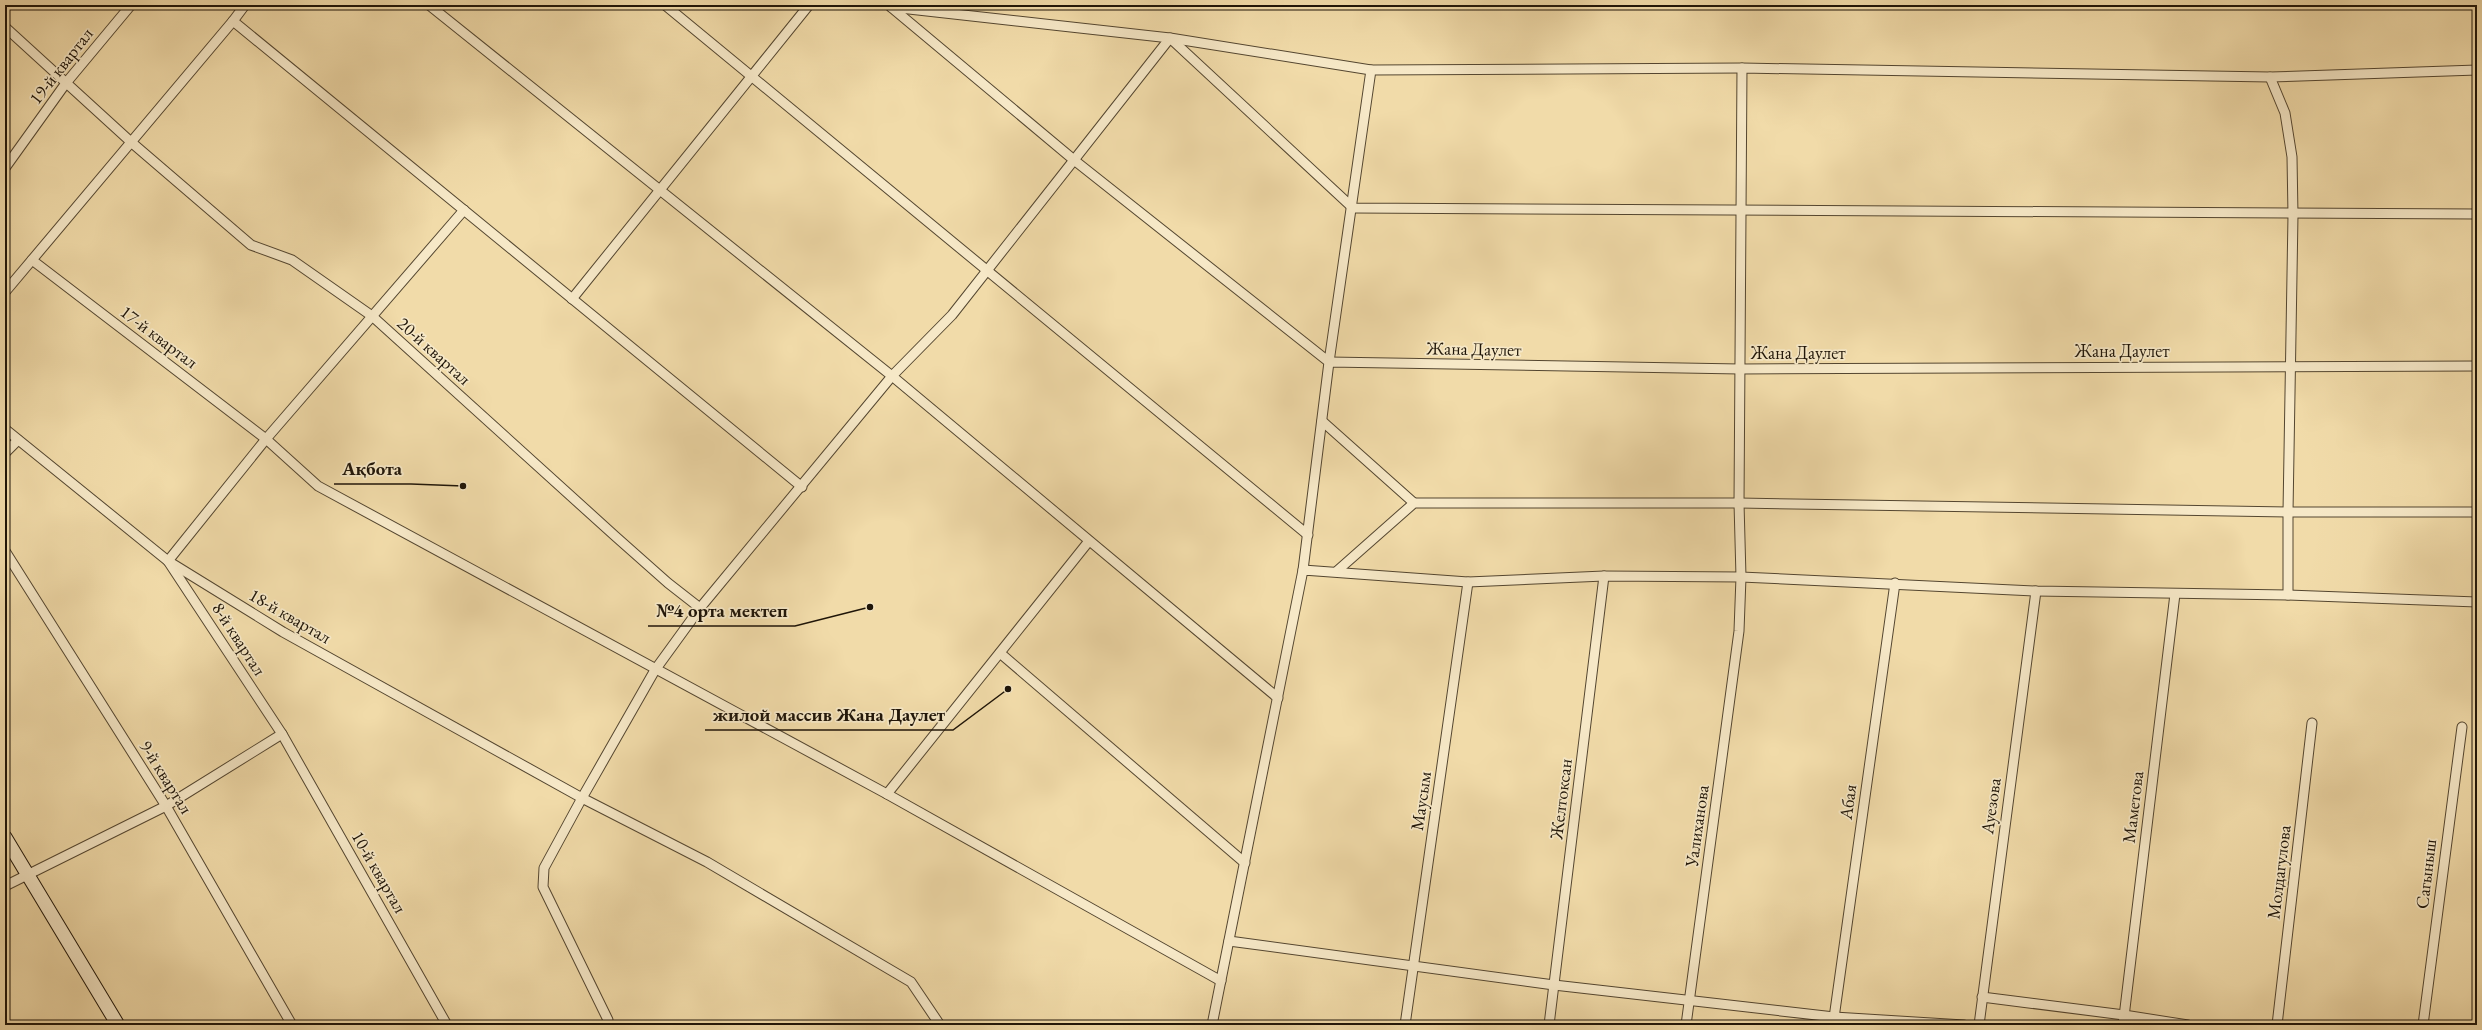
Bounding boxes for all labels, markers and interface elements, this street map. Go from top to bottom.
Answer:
street label: 19-й квартал [23,22,98,109]
street label: 17-й квартал [116,300,203,373]
street label: 20-й квартал [393,312,476,390]
street label: Жана Даулет [1425,336,1522,361]
street label: Жана Даулет [2073,339,2170,362]
street label: Жана Даулет [1749,341,1846,364]
callout: Ақбота [334,453,411,484]
text: Ақбота [341,456,403,481]
street label: 18-й квартал [245,583,336,649]
callout: №4 орта мектеп [648,595,795,626]
street label: 8-й квартал [207,598,272,680]
text: №4 орта мектеп [656,598,788,623]
callout: жилой массив Жана Даулет [705,699,953,730]
text: жилой массив Жана Даулет [713,702,946,727]
street label: 9-й квартал [135,736,198,818]
street label: Желтоксан [1544,757,1577,842]
street label: Маусым [1405,769,1436,832]
street label: Маметова [2117,769,2148,844]
street label: Ауезова [1975,776,2006,836]
street label: Уалиханова [1679,783,1714,870]
street label: Абая [1834,783,1861,822]
street label: Молдагулова [2261,823,2296,920]
street label: 10-й квартал [347,826,412,917]
street label: Сагыныш [2410,837,2441,910]

